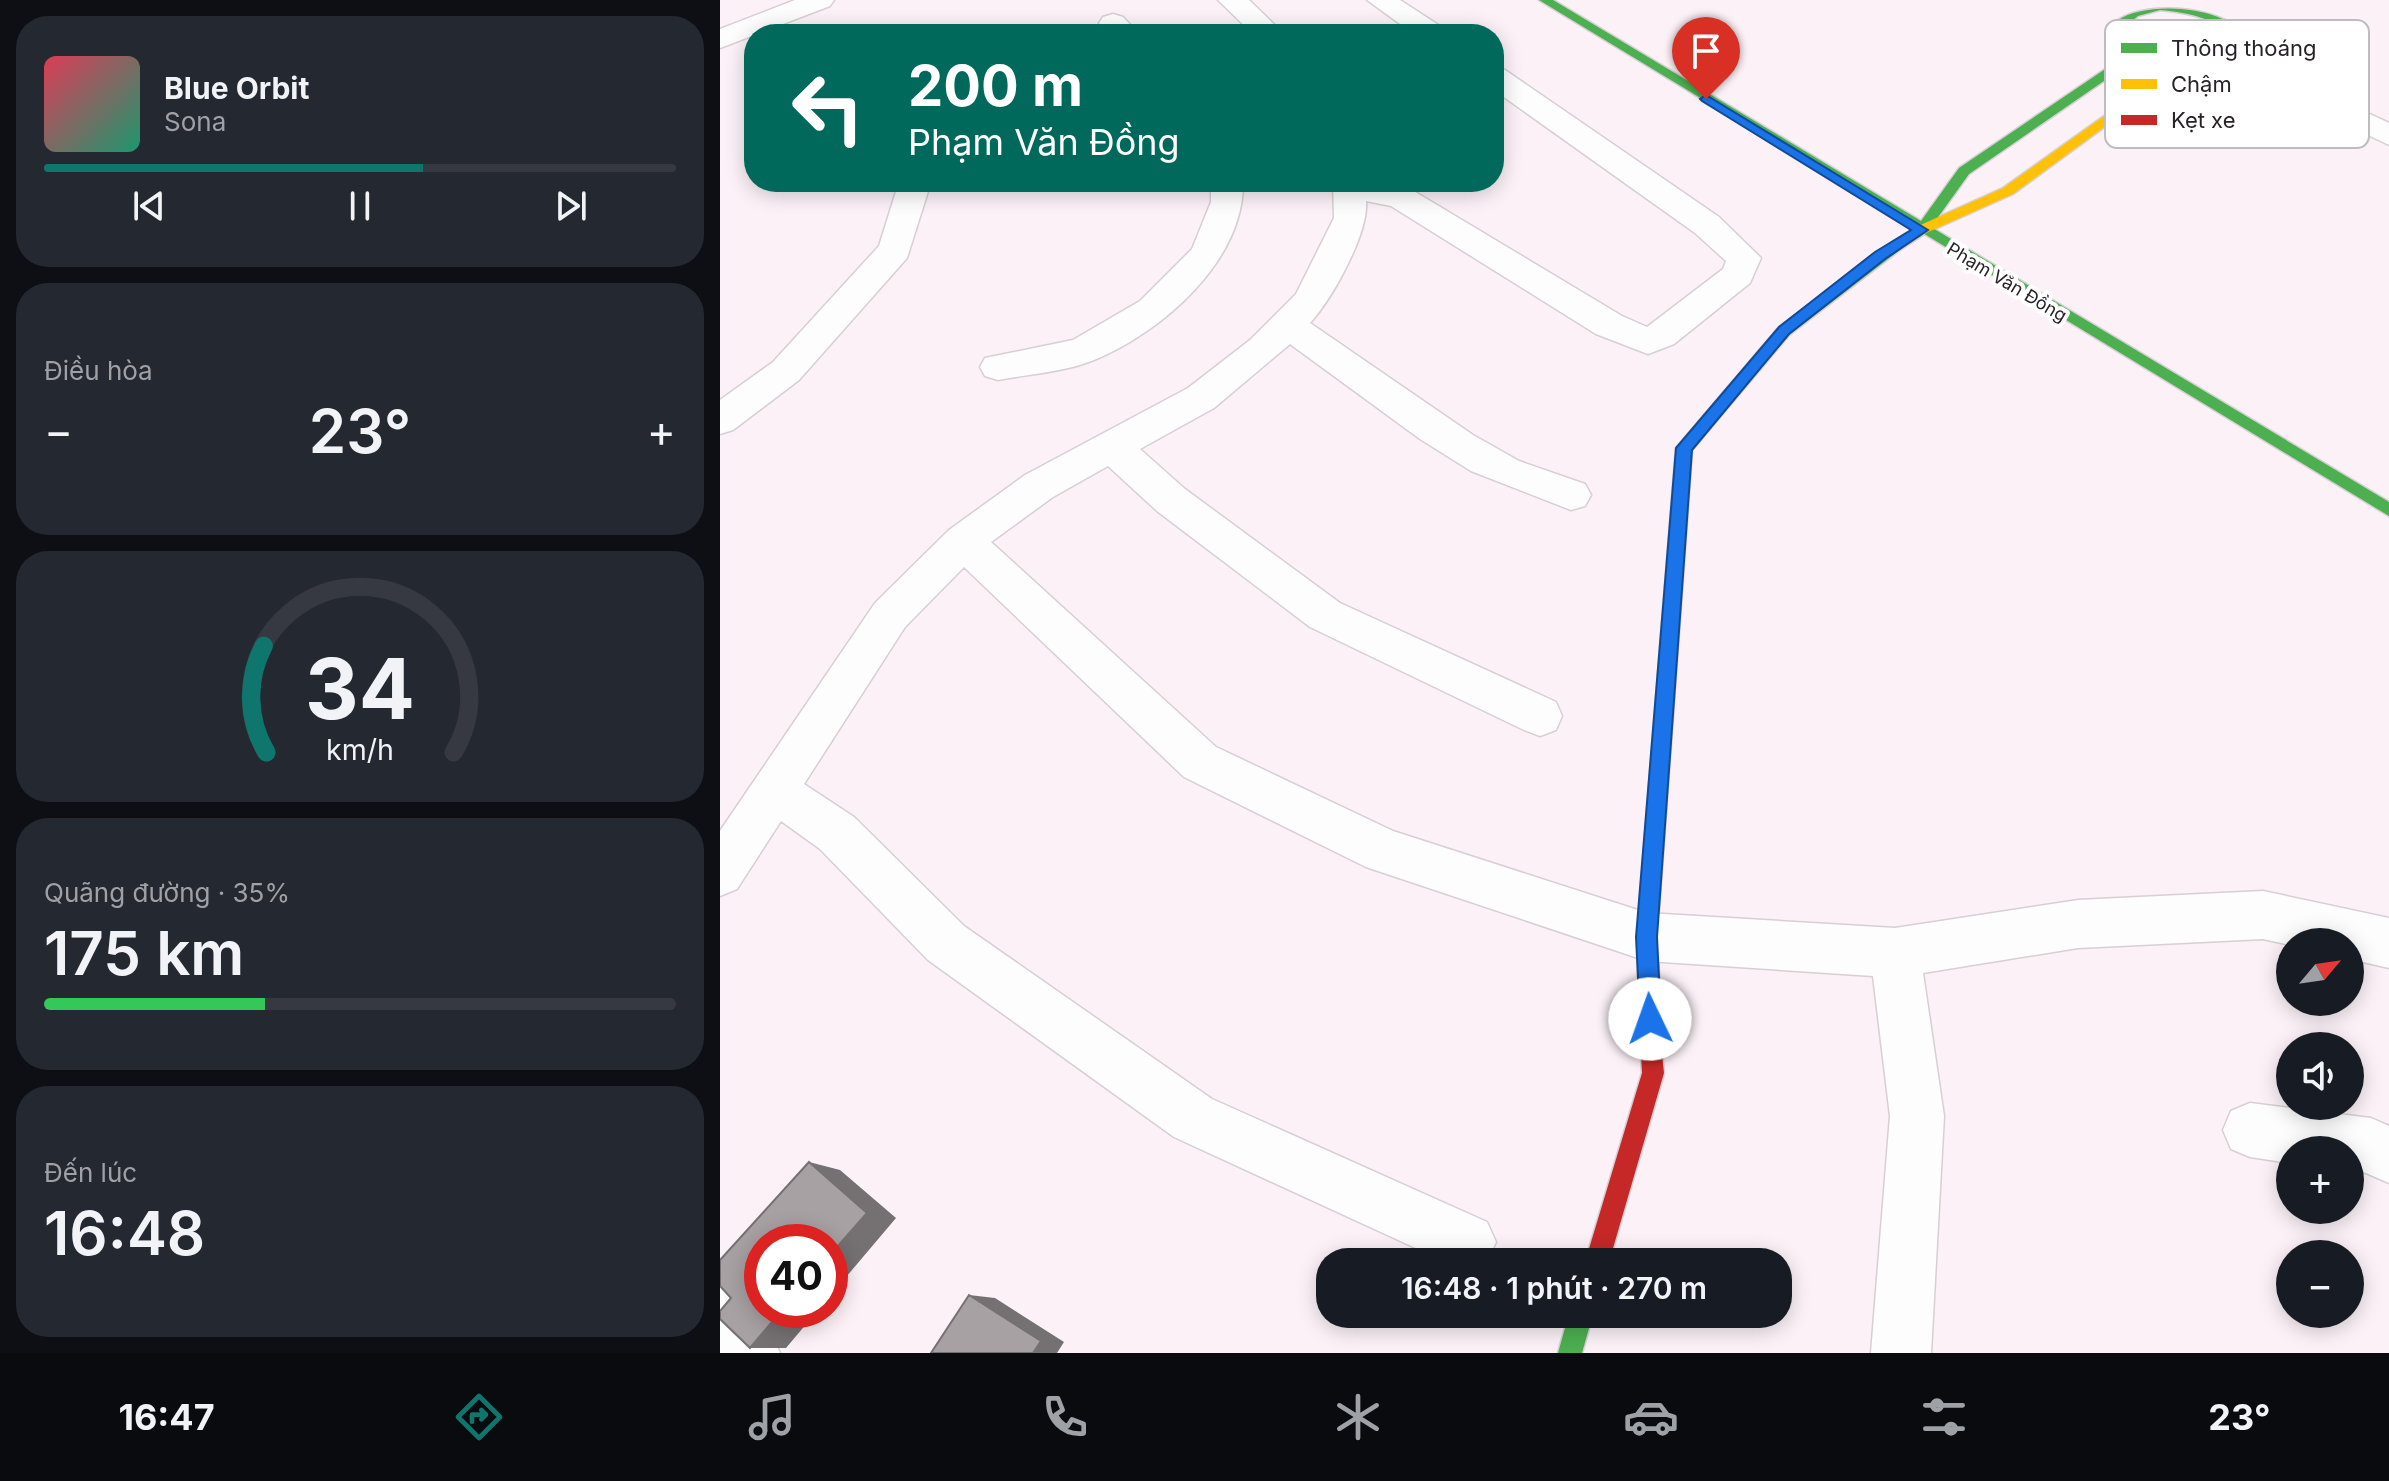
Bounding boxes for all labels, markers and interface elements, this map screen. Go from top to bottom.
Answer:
pin [1672,17,1740,99]
legend [2105,20,2369,148]
icon: arrive [1684,29,1728,73]
text: Thông thoáng [2171,35,2317,61]
text: 200 m [908,52,1083,120]
icon: left [776,56,880,160]
text: Blue Orbit [164,70,309,106]
text: Chậm [2171,71,2232,97]
text: Sona [164,106,226,137]
text: Kẹt xe [2171,107,2235,133]
text: Phạm Văn Đồng [908,120,1180,164]
icon: previous [127,184,171,228]
icon: pause [338,184,382,228]
icon: next [549,184,593,228]
street label: Phạm Văn Đồng [1943,238,2071,326]
text: Điều hòa [44,355,153,386]
text: 23° [309,395,411,467]
text: − [44,404,73,458]
text: + [647,404,676,458]
text: 34 [305,637,415,738]
text: km/h [326,732,394,767]
text: Quãng đường · 35% [44,877,290,908]
text: 175 km [44,917,244,989]
north arrow [2276,928,2364,1016]
map controls [2276,928,2364,1328]
position arrow [1608,977,1692,1061]
button: sound [2276,1032,2364,1120]
button: + [2276,1136,2364,1224]
text: Đến lúc [44,1157,137,1188]
text: 16:48 [44,1197,205,1269]
speed limit sign: 40 [744,1224,848,1328]
button: − [2276,1240,2364,1328]
text: 16:48 · 1 phút · 270 m [1401,1270,1707,1306]
icon: directions [451,1389,507,1445]
icon: music [744,1389,800,1445]
icon: phone [1037,1389,1093,1445]
icon: climate [1330,1389,1386,1445]
icon: car [1623,1389,1679,1445]
icon: filters [1916,1389,1972,1445]
text: 16:47 [118,1395,215,1439]
text: 23° [2208,1395,2271,1439]

